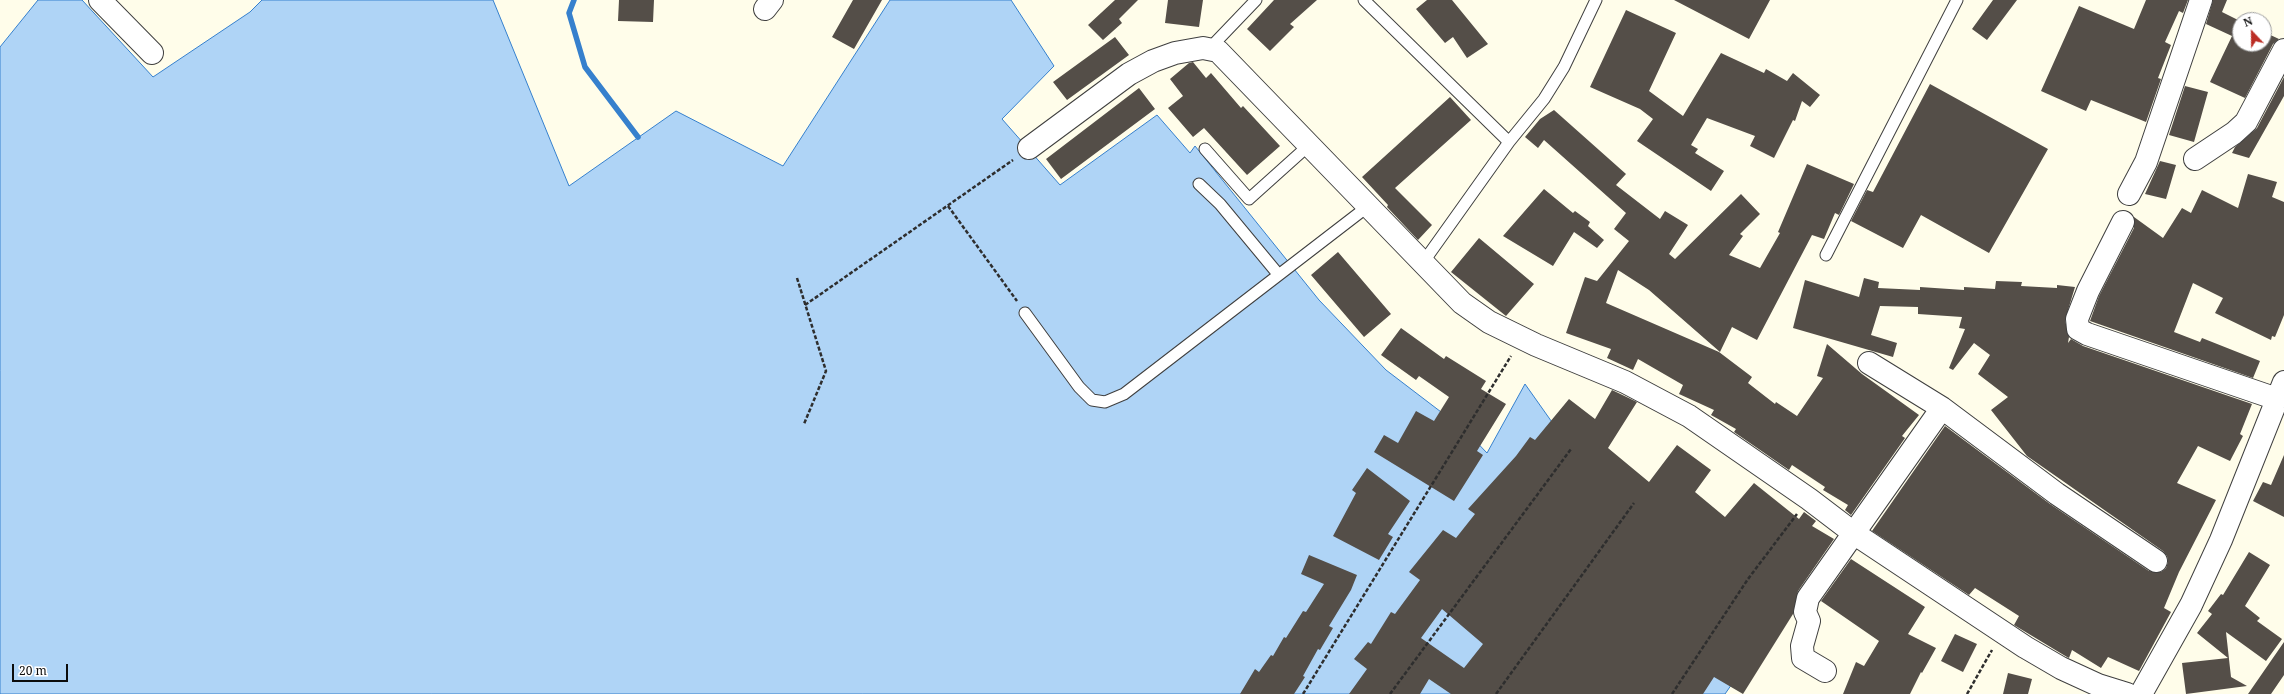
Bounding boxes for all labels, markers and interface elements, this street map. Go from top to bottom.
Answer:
north arrow [2232,12,2272,52]
text: N [2241,13,2255,30]
scale bar [14,656,70,682]
text: 20 m [19,662,47,679]

